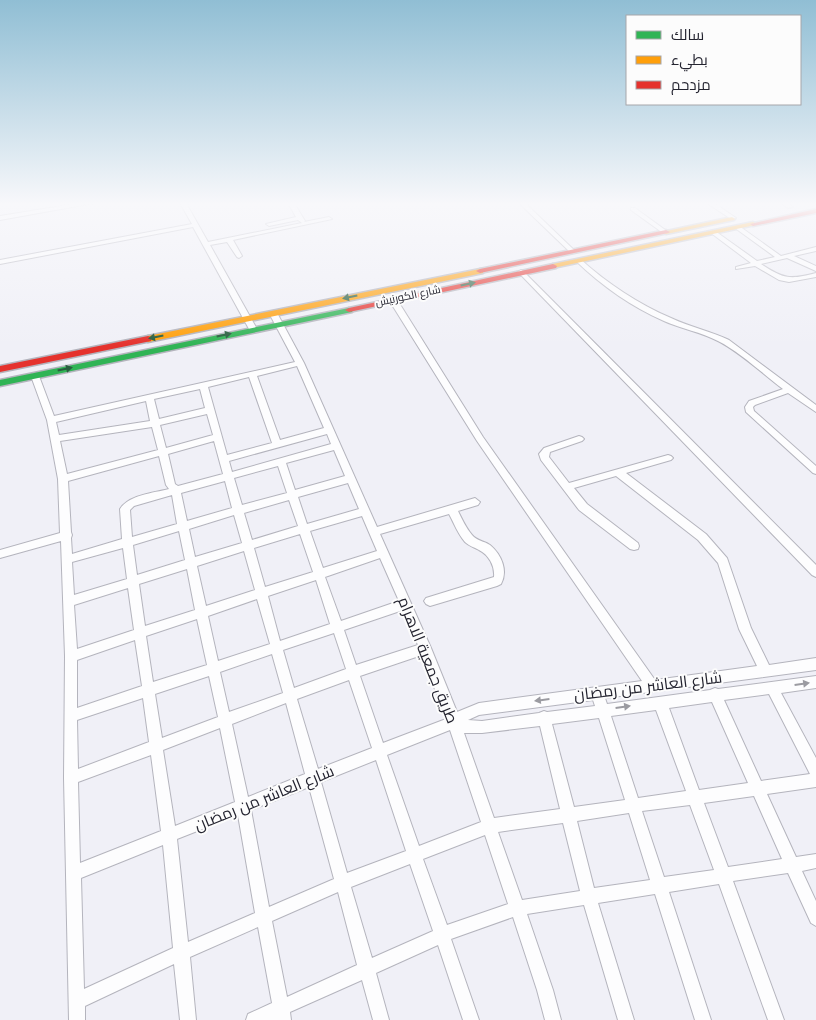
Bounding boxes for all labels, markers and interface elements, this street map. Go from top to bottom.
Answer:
legend [626,15,801,105]
text: سالك [671,26,704,44]
text: بطيء [671,51,708,72]
text: مزدحم [671,76,711,95]
one-way arrow [461,279,477,287]
street label: شارع الكورنيش [374,283,442,310]
one-way arrow [342,293,357,301]
one-way arrow [216,331,231,339]
one-way arrow [149,333,164,341]
one-way arrow [57,365,72,373]
street label: طريق جمعية الاهرام [392,594,462,727]
street label: شارع العاشر من رمضان [573,667,723,707]
one-way arrow [794,679,810,687]
one-way arrow [534,696,550,704]
one-way arrow [616,702,632,710]
street label: شارع العاشر من رمضان [191,761,337,837]

